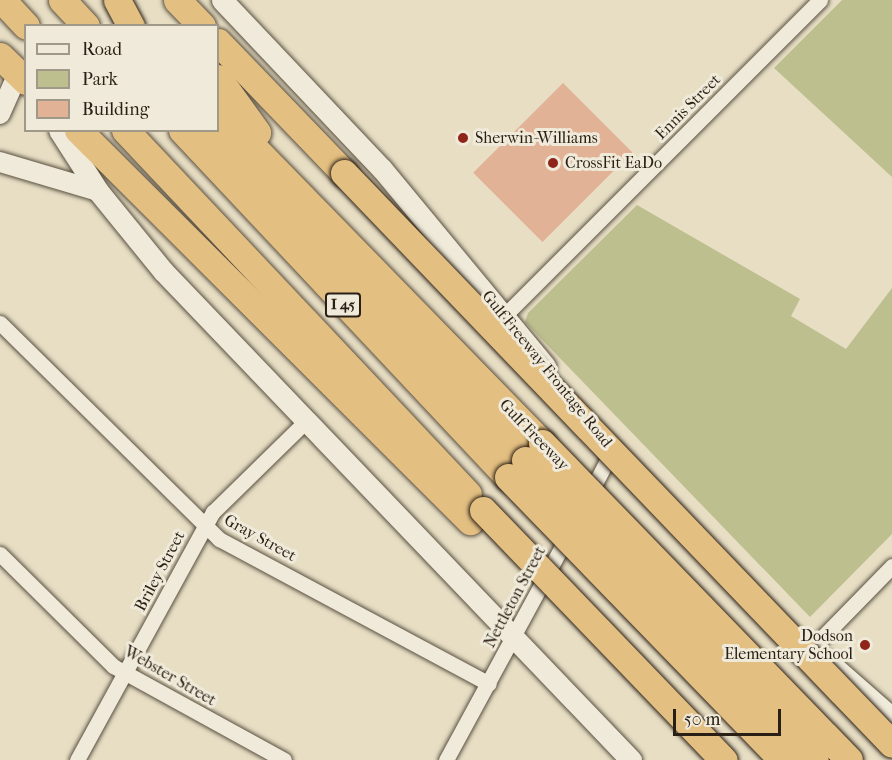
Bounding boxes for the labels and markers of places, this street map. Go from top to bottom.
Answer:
place label: Sherwin-Williams [475,128,598,148]
marker: Sherwin-Williams [456,131,470,145]
place label: CrossFit EaDo [565,153,662,173]
marker: CrossFit EaDo [546,156,560,170]
place label: Dodson Elementary School [724,626,853,664]
marker: Dodson Elementary School [858,638,872,652]

